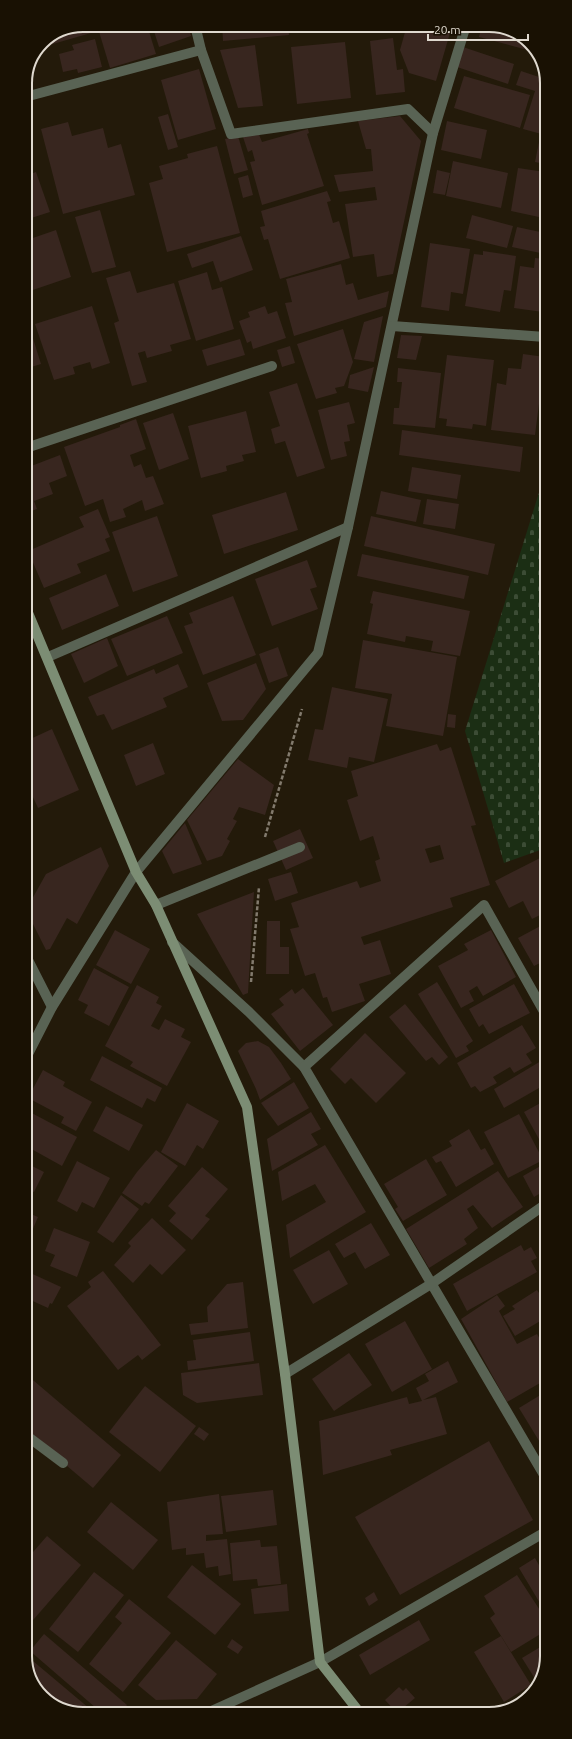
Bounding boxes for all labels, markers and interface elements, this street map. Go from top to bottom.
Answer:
scale bar [428,16,528,42]
text: 20 m [434,23,461,36]

